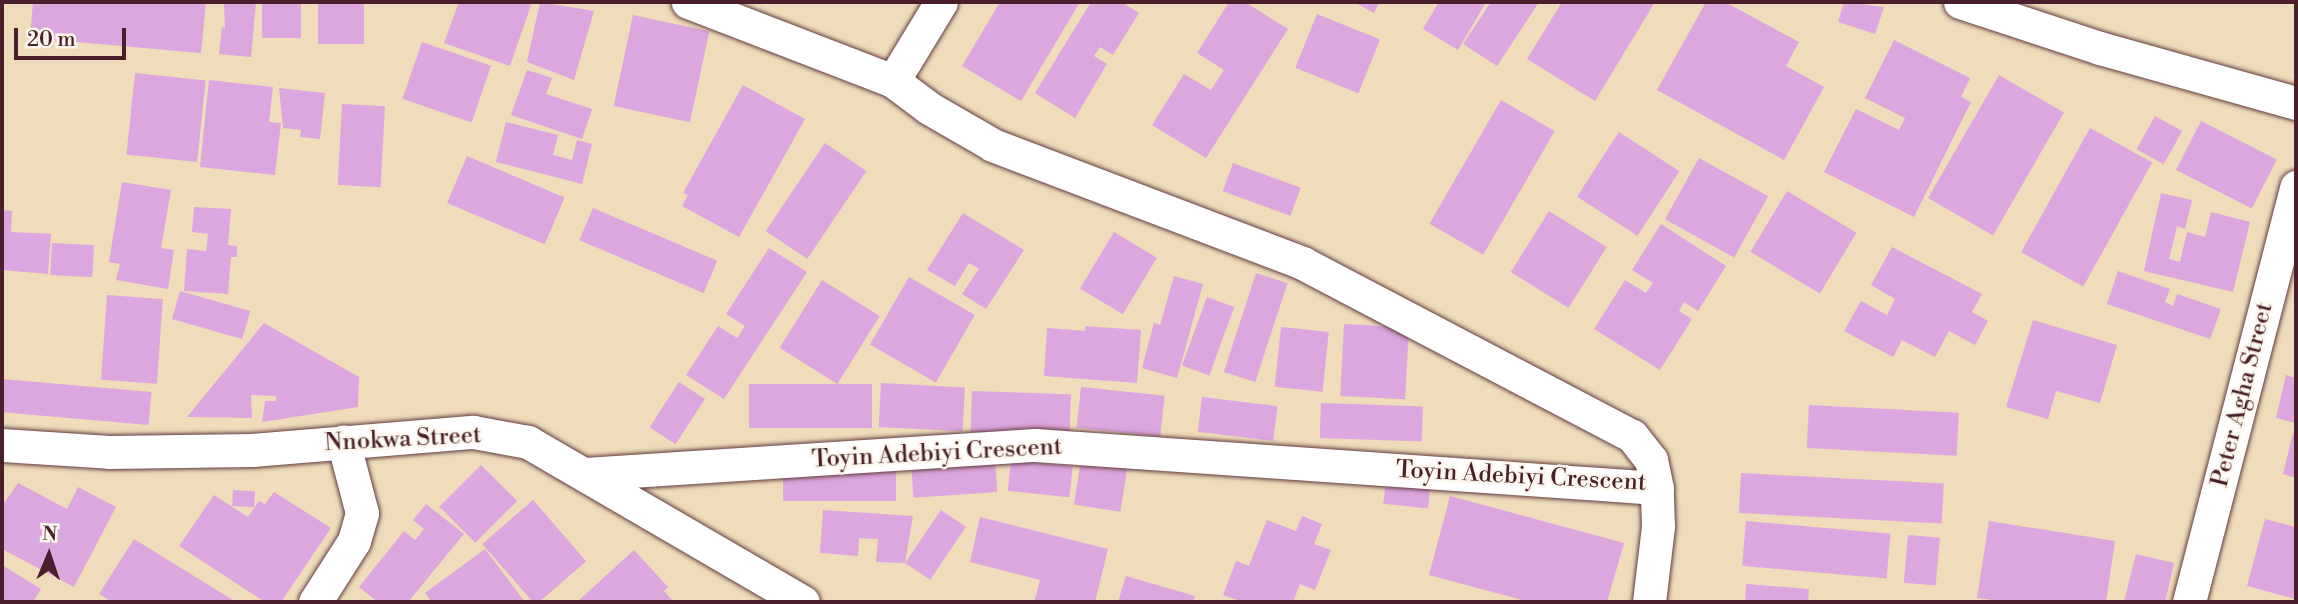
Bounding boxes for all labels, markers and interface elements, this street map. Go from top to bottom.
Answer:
scale bar [18,14,130,58]
text: 20 m [27,27,76,53]
street label: Peter Agha Street [2206,300,2280,490]
street label: Nnokwa Street [324,422,482,458]
street label: Toyin Adebiyi Crescent [811,433,1063,475]
street label: Toyin Adebiyi Crescent [1395,456,1647,498]
north arrow [14,520,84,590]
text: N [42,522,58,546]

